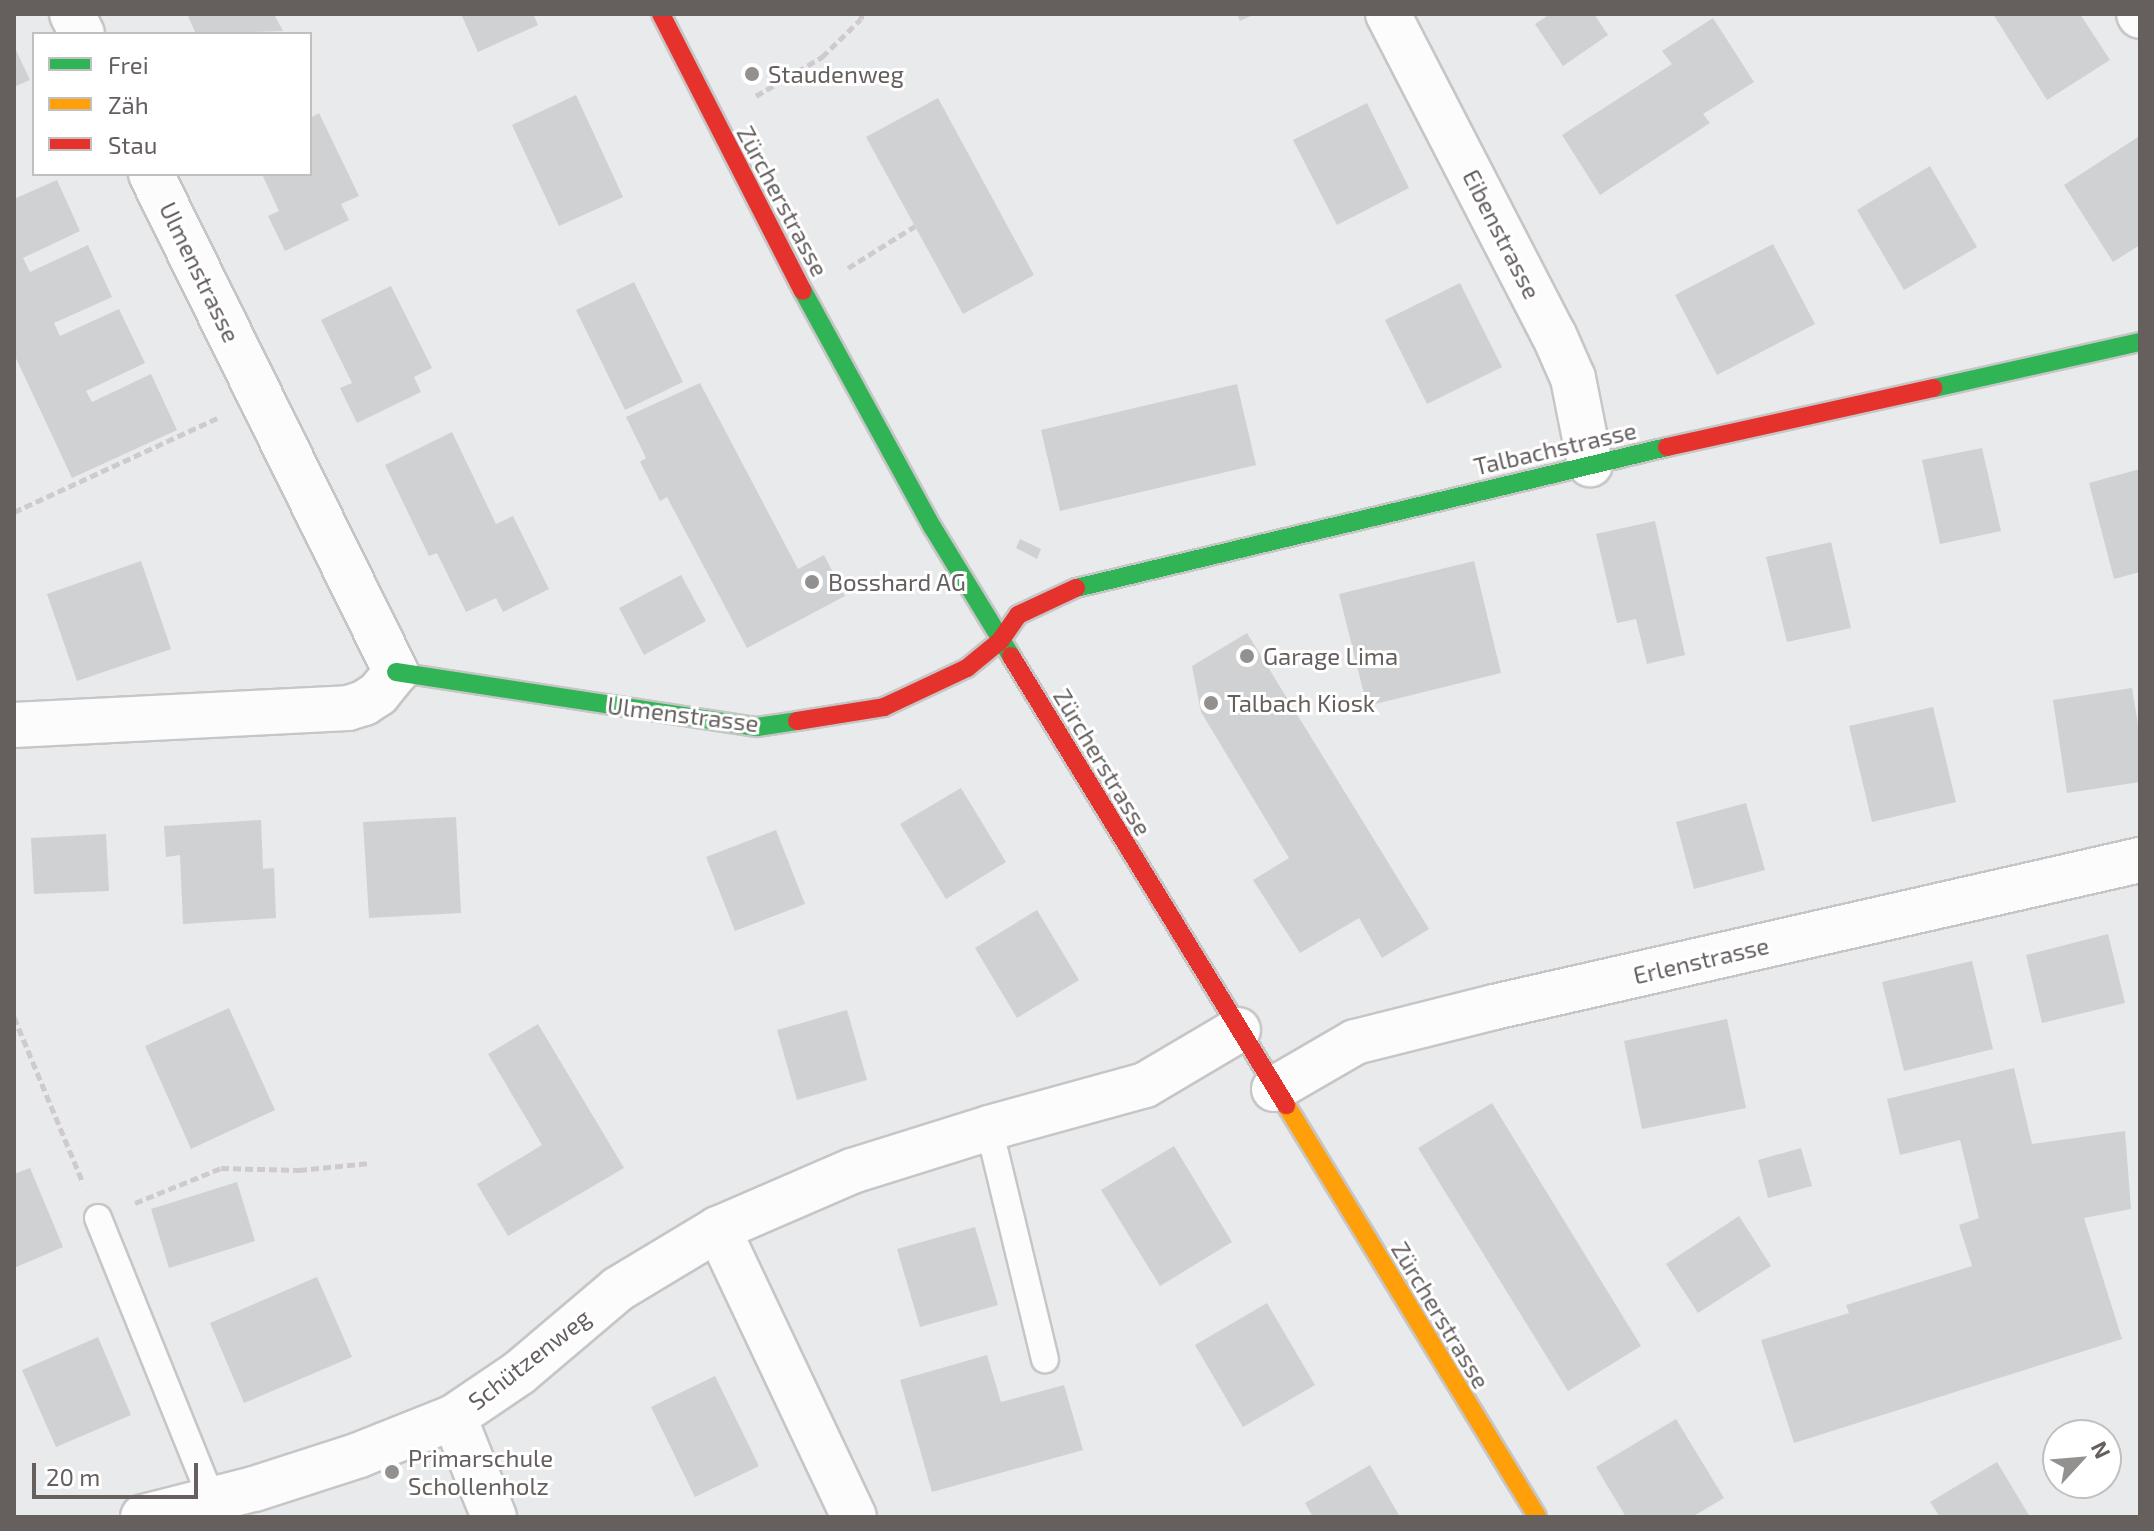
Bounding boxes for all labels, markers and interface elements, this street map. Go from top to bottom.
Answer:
legend [32,32,312,176]
text: Frei [108,50,149,79]
place label: Staudenweg [768,60,904,88]
marker: Staudenweg [743,65,761,83]
text: Zäh [108,90,149,119]
street label: Zürcherstrasse [731,121,835,281]
text: Stau [108,130,157,159]
street label: Eibenstrasse [1457,165,1547,303]
street label: Ulmenstrasse [154,197,246,347]
street label: Talbachstrasse [1471,415,1639,481]
place label: Bosshard AG [828,568,966,596]
marker: Bosshard AG [803,573,821,591]
place label: Garage Lima [1263,642,1398,670]
marker: Garage Lima [1238,647,1256,665]
street label: Zürcherstrasse [1048,683,1158,841]
place label: Talbach Kiosk [1227,689,1375,717]
street label: Ulmenstrasse [606,690,760,738]
marker: Talbach Kiosk [1202,694,1220,712]
street label: Erlenstrasse [1630,930,1772,990]
street label: Zürcherstrasse [1386,1236,1496,1394]
street label: Schützenweg [462,1302,596,1416]
north arrow [2042,1419,2122,1499]
text: N [2087,1437,2117,1462]
place label: Primarschule Schollenholz [408,1444,553,1500]
scale bar [36,1447,202,1497]
text: 20 m [46,1462,100,1491]
marker: Primarschule Schollenholz [383,1463,401,1481]

